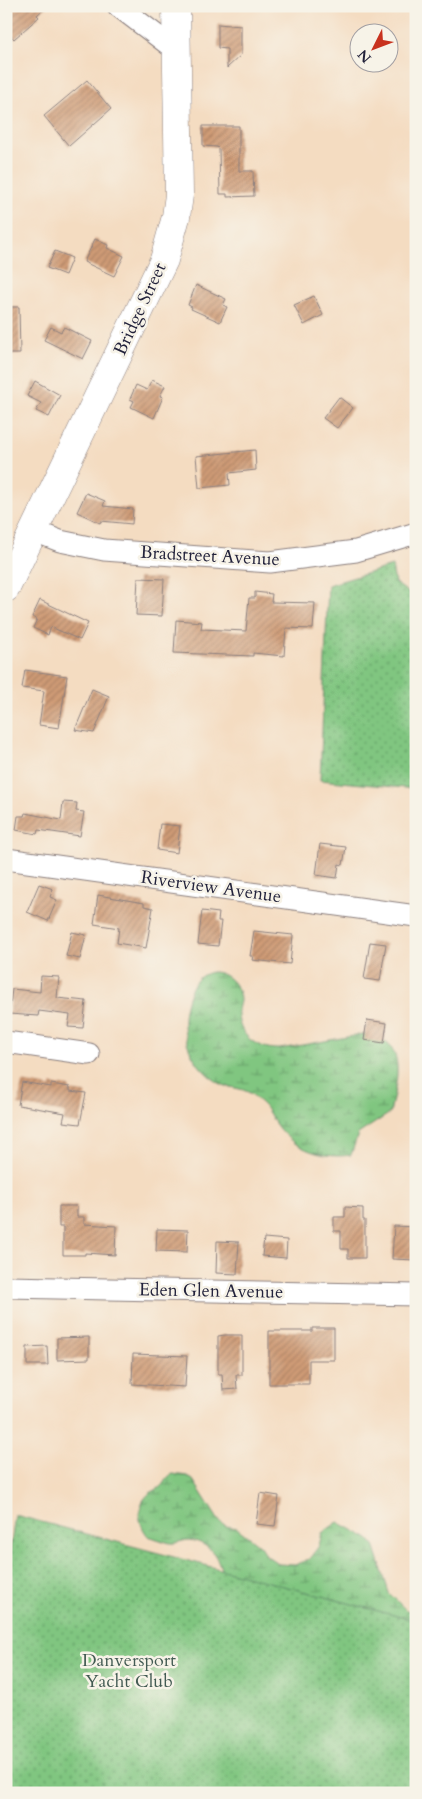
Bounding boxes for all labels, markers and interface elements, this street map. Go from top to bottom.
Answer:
north arrow [350,22,400,72]
text: N [354,45,376,67]
street label: Bridge Street [108,258,173,360]
street label: Bradstreet Avenue [140,540,280,572]
street label: Riverview Avenue [139,865,283,909]
street label: Eden Glen Avenue [139,1277,283,1305]
park label: Danversport Yacht Club [82,1648,176,1694]

